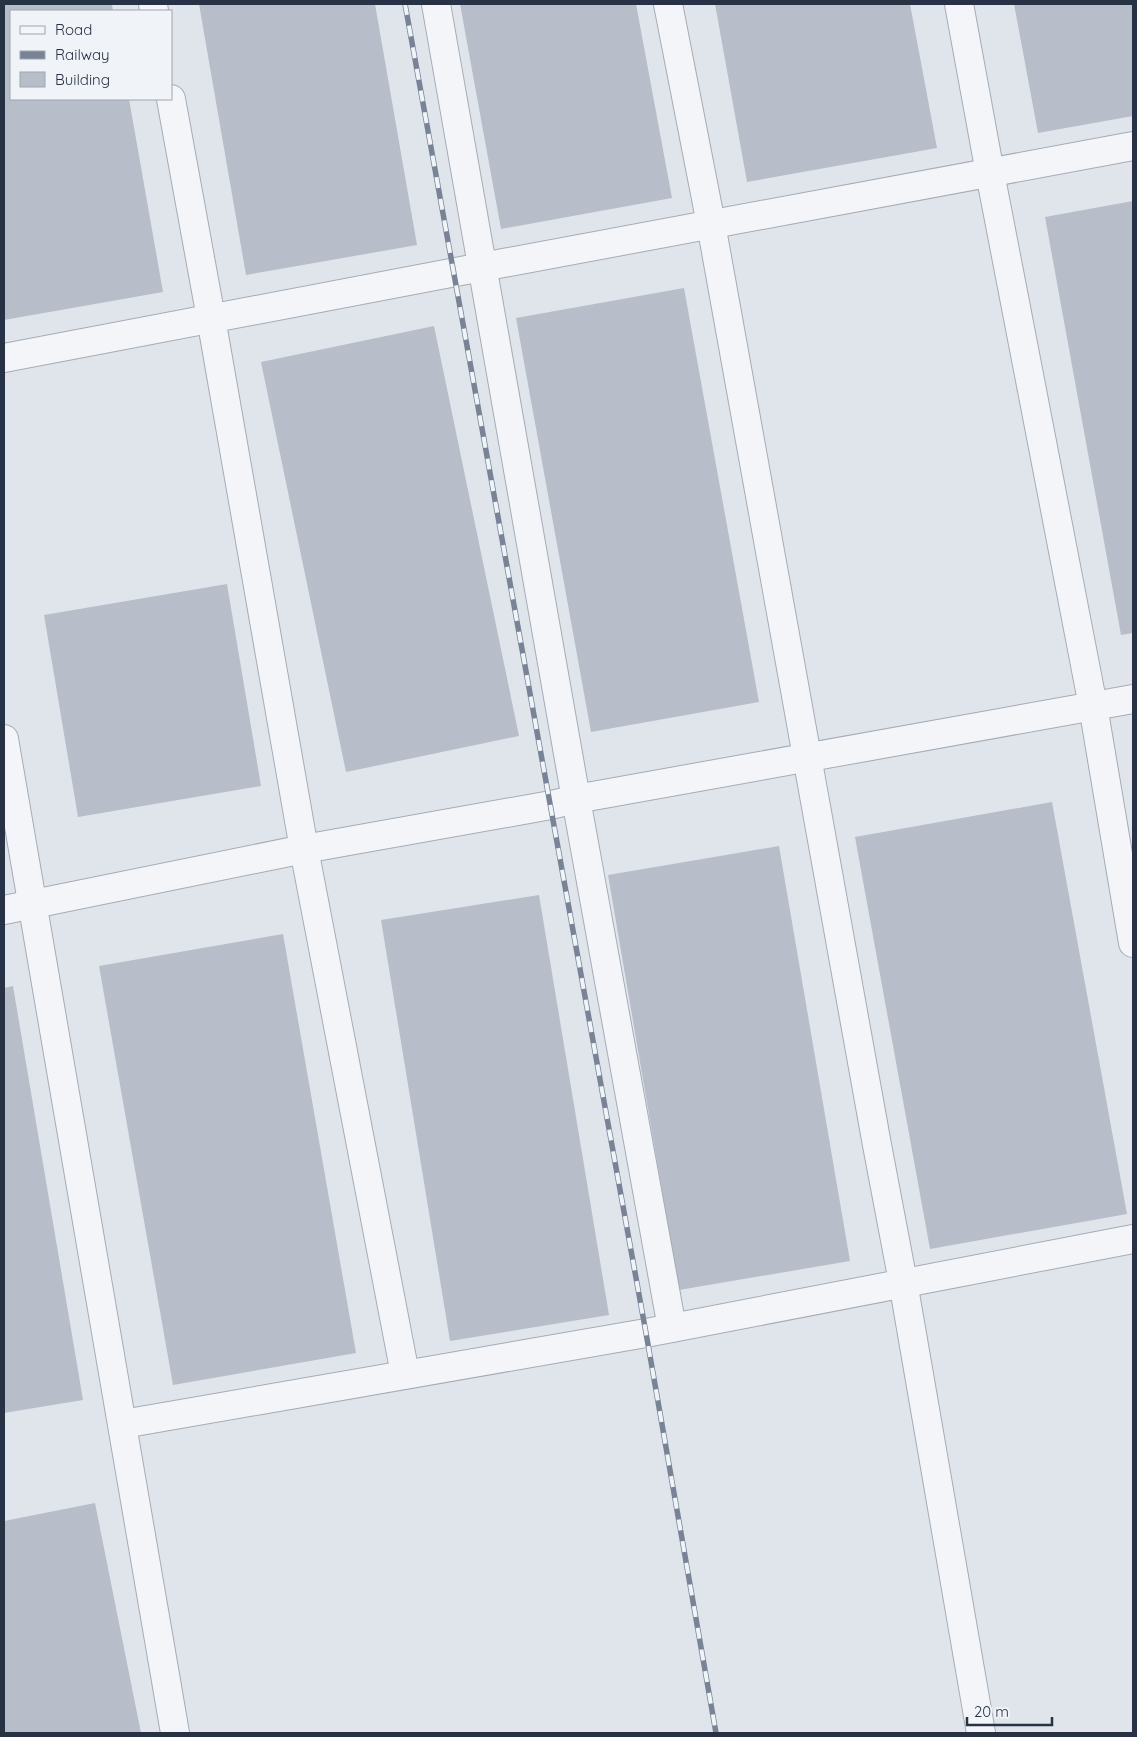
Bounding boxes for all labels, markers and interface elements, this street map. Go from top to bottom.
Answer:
legend [10,10,172,100]
text: Road [55,20,92,39]
text: Railway [55,45,110,64]
text: Building [55,70,110,89]
scale bar [967,1694,1052,1726]
text: 20 m [974,1702,1009,1721]

